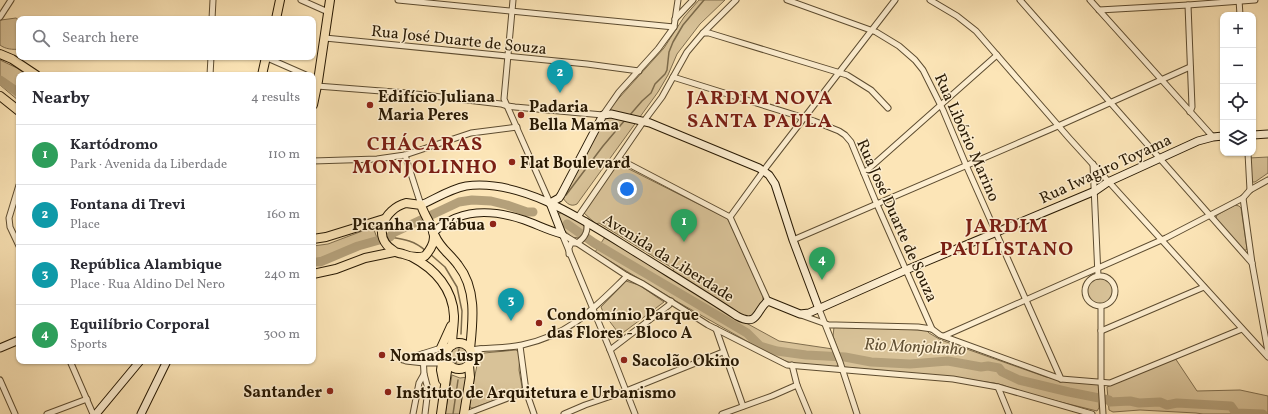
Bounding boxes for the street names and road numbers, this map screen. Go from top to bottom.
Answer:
street label: Rua José Duarte de Souza [370,21,548,61]
street label: Rua Libório Marino [928,70,1004,205]
street label: Rua Iwagiro Toyama [1036,130,1176,210]
street label: Rua José Duarte de Souza [850,136,942,306]
street label: Avenida da Liberdade [598,209,738,308]

